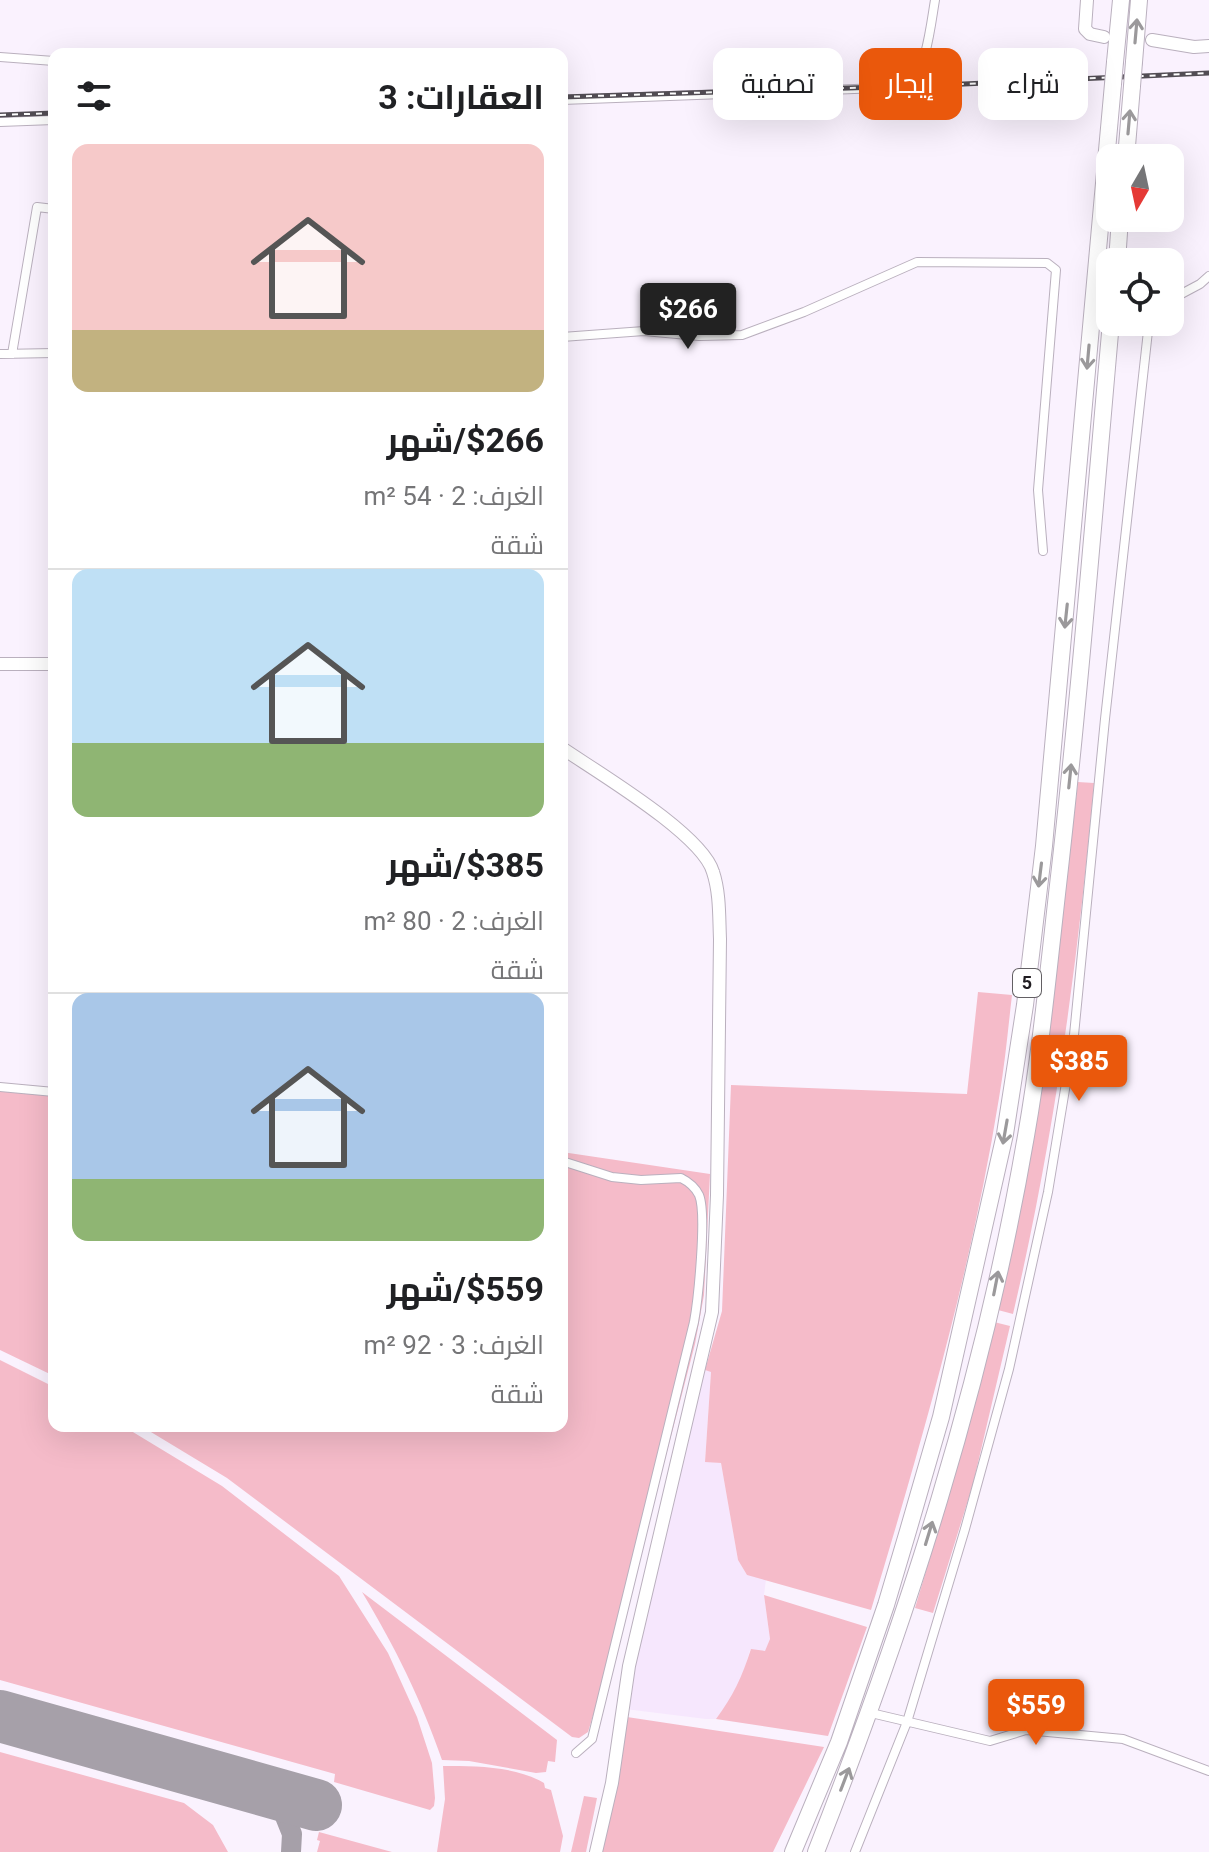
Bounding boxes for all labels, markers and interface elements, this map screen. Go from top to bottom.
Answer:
one-way arrow [1129,18,1144,45]
chip: تصفية [713,48,843,120]
chip: إيجار [859,48,962,120]
chip: شراء [978,48,1088,120]
icon: filters [72,74,116,118]
text: العقارات: 3 [378,77,544,117]
one-way arrow [1122,109,1137,136]
north arrow [1096,144,1184,232]
map controls [1096,144,1184,336]
icon: home [236,196,380,340]
button: locate [1096,248,1184,336]
pin: $266 [641,283,735,351]
text: $266 [658,294,718,324]
one-way arrow [1080,343,1095,370]
text: $266/شهر [387,420,544,460]
text: الغرف: 2 · 54 m² [364,481,544,511]
text: شقة [491,530,544,560]
one-way arrow [1058,602,1073,629]
icon: home [236,621,380,765]
one-way arrow [1063,763,1078,790]
text: $385/شهر [387,845,544,885]
one-way arrow [1033,861,1048,888]
text: الغرف: 2 · 80 m² [364,906,544,936]
text: شقة [491,955,544,985]
road number: 5 [1013,969,1041,997]
pin: $385 [1032,1035,1126,1103]
icon: home [236,1045,380,1189]
text: $385 [1049,1046,1109,1076]
one-way arrow [996,1119,1011,1145]
text: $559/شهر [387,1269,544,1309]
one-way arrow [990,1270,1005,1296]
text: الغرف: 3 · 92 m² [364,1330,544,1360]
text: شقة [491,1379,544,1409]
one-way arrow [922,1521,937,1547]
pin: $559 [989,1679,1083,1747]
text: $559 [1006,1690,1066,1720]
one-way arrow [839,1767,853,1792]

